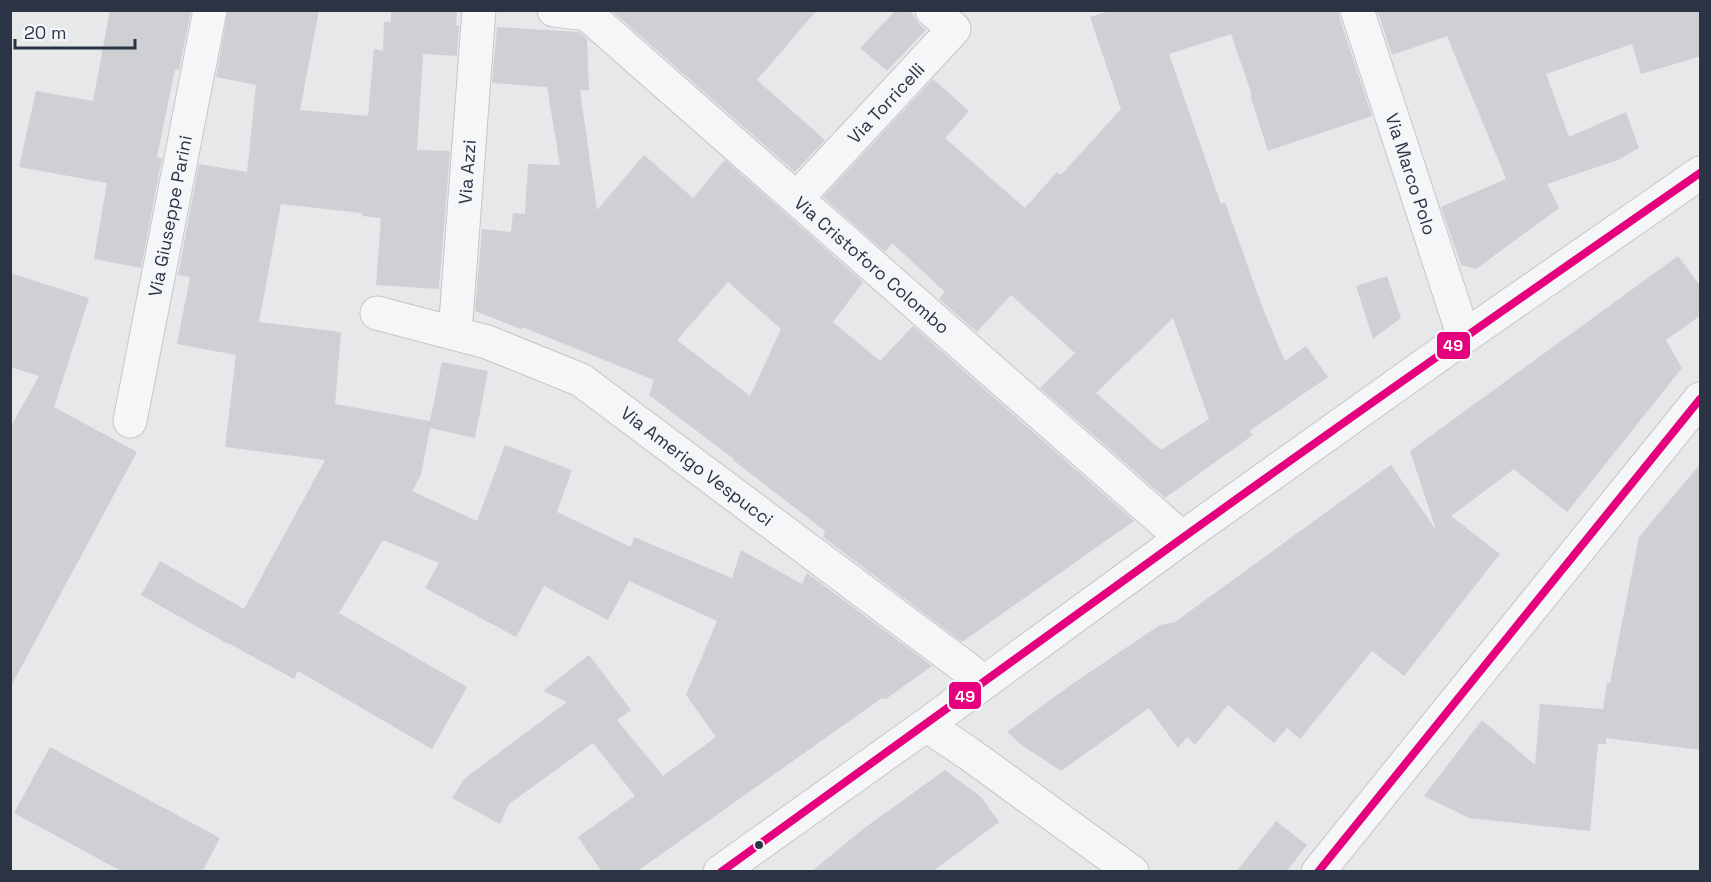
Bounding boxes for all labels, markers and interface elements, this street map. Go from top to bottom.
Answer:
scale bar [15,12,135,50]
text: 20 m [24,21,67,44]
street label: Via Torricelli [843,58,929,148]
street label: Via Marco Polo [1381,110,1441,238]
street label: Via Giuseppe Parini [143,133,197,299]
street label: Via Azzi [453,139,481,205]
street label: Via Cristoforo Colombo [790,191,954,339]
line badge: 49 [1436,331,1471,360]
text: 49 [1443,335,1463,356]
street label: Via Amerigo Vespucci [616,401,778,531]
line badge: 49 [948,681,982,710]
text: 49 [955,686,975,707]
unlabelled marker [753,839,765,851]

